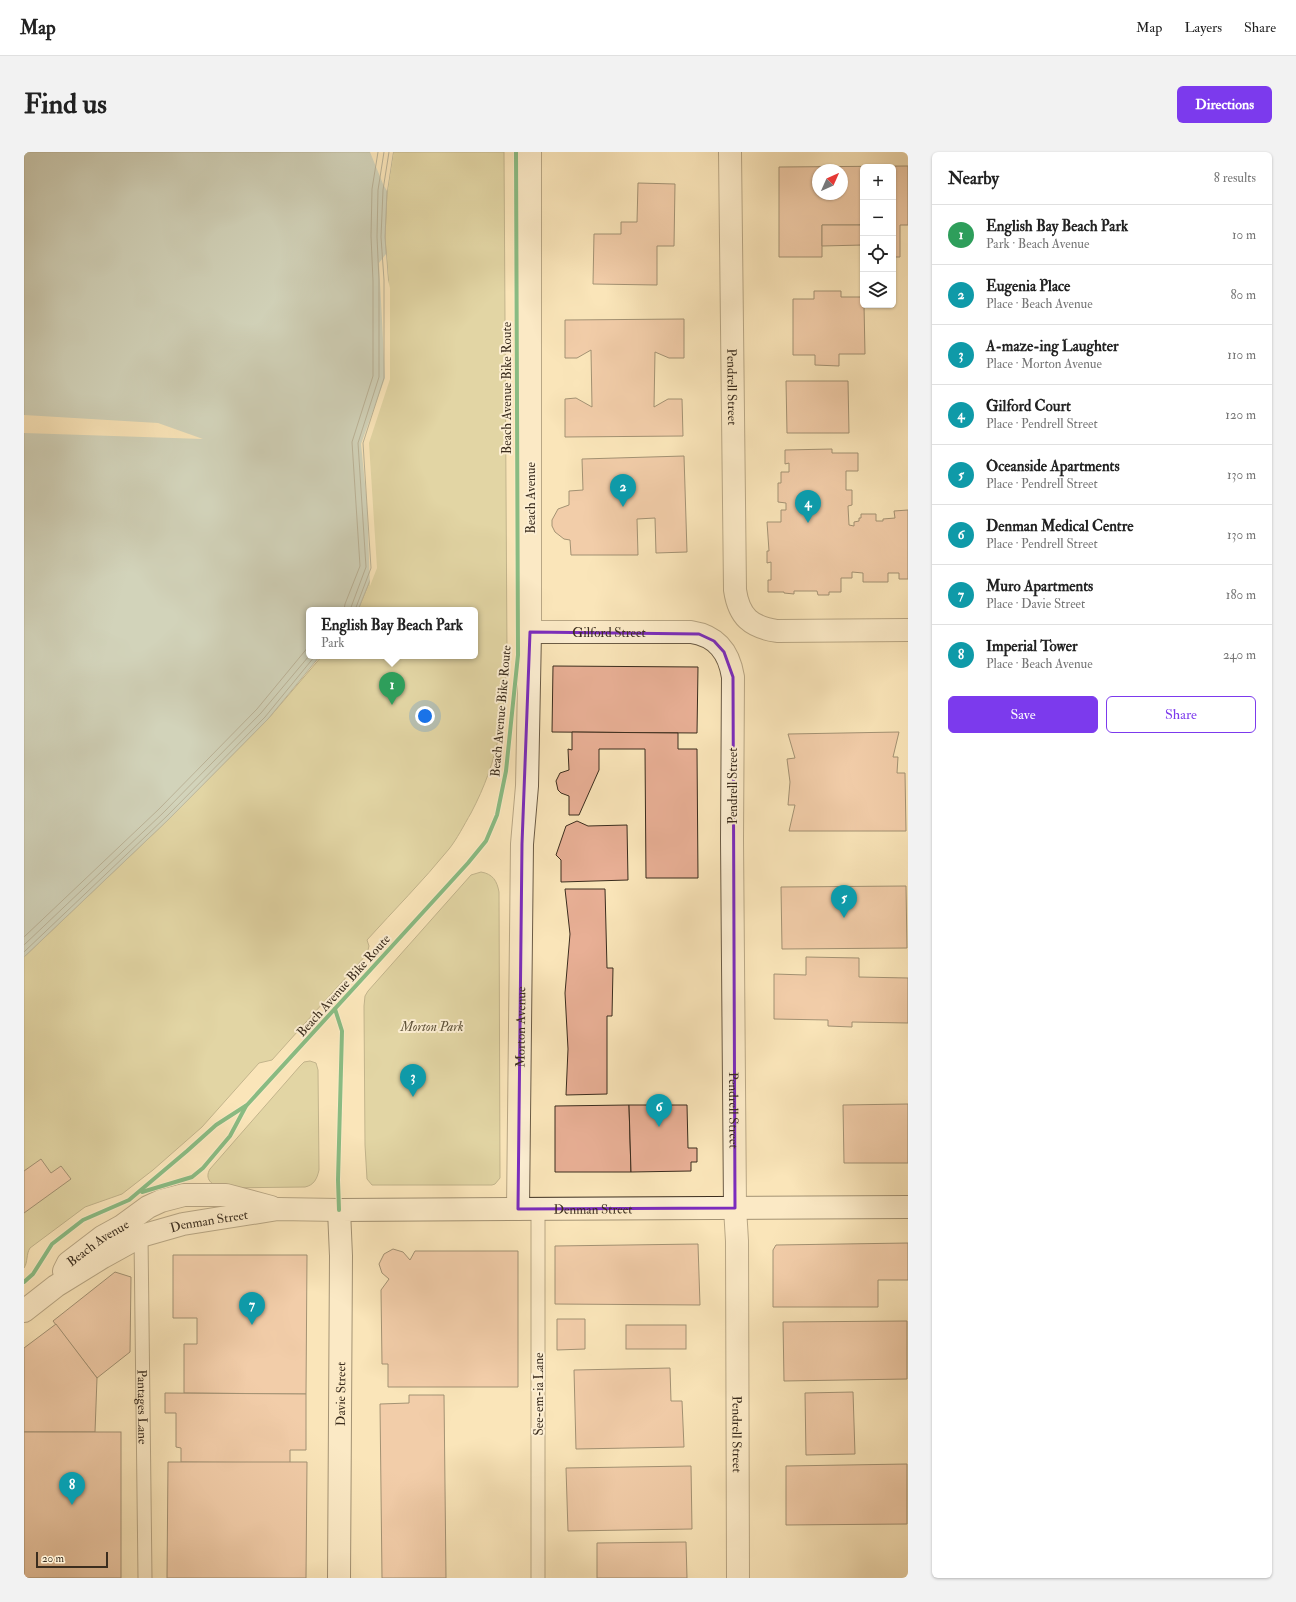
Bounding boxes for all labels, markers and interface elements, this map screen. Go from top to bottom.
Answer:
text: Map [20,16,56,40]
text: Map [1136,19,1162,36]
text: Layers [1184,19,1222,36]
text: Share [1244,19,1276,36]
button: Directions [1177,86,1272,123]
text: Find us [24,87,107,122]
north arrow [812,164,848,200]
map controls [860,164,896,308]
button: + [860,164,896,200]
text: Nearby [948,168,999,189]
text: 8 results [1214,170,1256,186]
button: − [860,200,896,236]
text: English Bay Beach Park [986,217,1128,236]
text: 1 [959,227,963,243]
text: 10 m [1232,227,1256,243]
button: locate [860,236,896,272]
text: Park · Beach Avenue [986,236,1089,252]
button: layers [860,272,896,308]
text: Eugenia Place [986,277,1070,296]
text: 2 [958,287,964,303]
text: 80 m [1230,287,1256,303]
text: Place · Beach Avenue [986,296,1093,312]
street label: Beach Avenue Bike Route [499,321,515,454]
text: A-maze-ing Laughter [986,337,1119,356]
text: 3 [959,347,964,363]
text: 110 m [1227,347,1256,363]
street label: Pendrell Street [723,348,740,425]
text: Place · Morton Avenue [986,356,1102,372]
text: Gilford Court [986,397,1071,416]
text: 4 [957,407,965,423]
text: 120 m [1225,407,1256,423]
text: Place · Pendrell Street [986,416,1098,432]
text: Oceanside Apartments [986,457,1120,476]
street label: Beach Avenue [523,462,539,534]
text: 5 [958,467,964,483]
text: 130 m [1227,467,1256,483]
pin: 2 [610,474,636,507]
text: Place · Pendrell Street [986,476,1098,492]
pin: 4 [795,490,821,523]
text: Denman Medical Centre [986,517,1134,536]
text: 6 [958,527,964,543]
text: 130 m [1227,527,1256,543]
text: Place · Pendrell Street [986,536,1098,552]
text: Muro Apartments [986,577,1093,596]
text: 7 [958,587,964,603]
text: 180 m [1226,587,1256,603]
text: Place · Davie Street [986,596,1085,612]
popup [306,607,478,659]
text: English Bay Beach Park [321,616,463,635]
street label: Gilford Street [572,625,646,641]
text: Park [321,635,345,651]
text: Imperial Tower [986,637,1078,656]
street label: Beach Avenue Bike Route [487,644,515,778]
text: 8 [958,647,964,663]
text: 240 m [1223,647,1256,663]
text: Place · Beach Avenue [986,656,1093,672]
pin: 1 [379,672,405,705]
button: Save [948,696,1098,733]
button: Share [1106,696,1256,733]
your location [415,706,435,726]
street label: Pendrell Street [725,748,741,824]
pin: 5 [831,885,857,918]
street label: Beach Avenue Bike Route [294,931,394,1040]
street label: Morton Avenue [513,986,529,1068]
park label: Morton Park [400,1019,464,1035]
pin: 3 [400,1064,426,1097]
street label: Pendrell Street [725,1072,742,1149]
pin: 6 [646,1094,672,1127]
street label: Denman Street [553,1201,632,1218]
street label: Denman Street [168,1207,249,1236]
street label: Beach Avenue [64,1216,133,1270]
pin: 7 [239,1292,265,1325]
street label: See-em-ia Lane [531,1352,547,1436]
street label: Davie Street [333,1362,349,1426]
street label: Pantages Lane [134,1369,150,1445]
street label: Pendrell Street [728,1396,745,1473]
pin: 8 [59,1472,85,1505]
scale bar [36,1550,108,1569]
text: 20 m [42,1552,64,1565]

